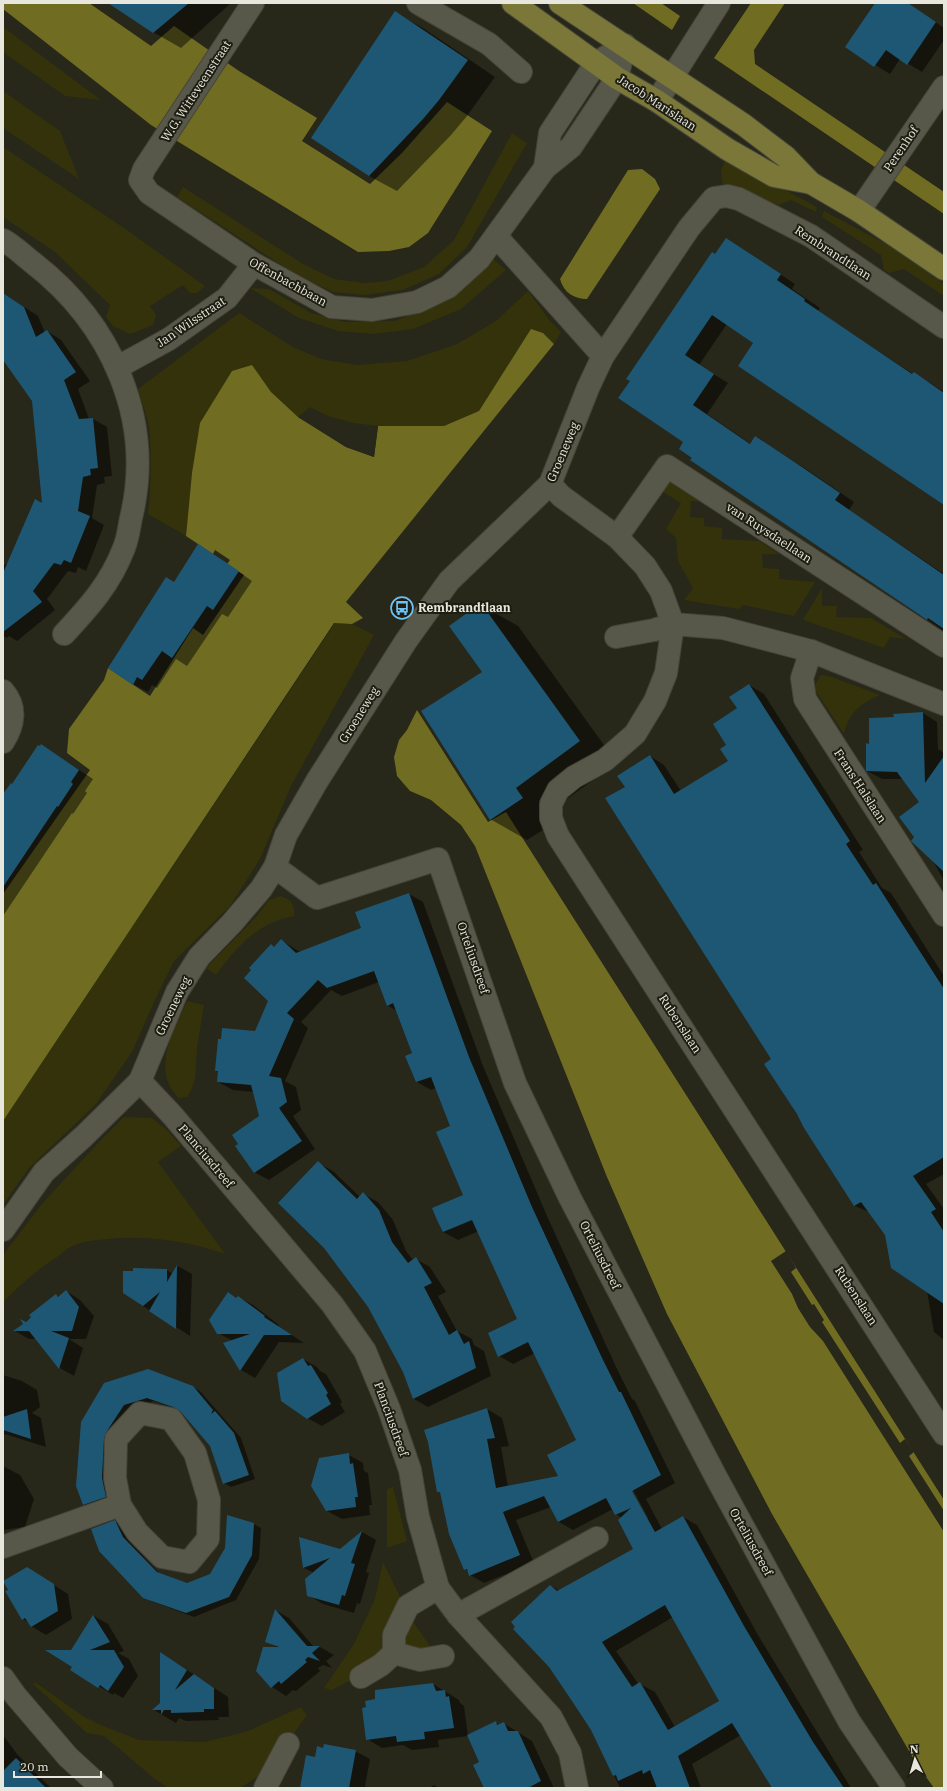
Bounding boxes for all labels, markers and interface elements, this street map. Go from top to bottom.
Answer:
street label: W.G. Witteveenstraat [157,37,234,144]
street label: Jacob Marislaan [615,71,700,134]
street label: Perenhof [880,122,922,174]
street label: Rembrandtlaan [792,222,875,283]
street label: Offenbachbaan [247,254,330,309]
street label: Jan Wilsstraat [154,293,228,350]
street label: Groeneweg [543,419,582,484]
street label: van Ruysdaellaan [724,499,815,566]
bus stop icon: Rembrandtlaan [389,595,415,621]
place label: Rembrandtlaan [418,600,511,615]
street label: Groeneweg [335,683,382,746]
street label: Frans Halslaan [831,746,890,826]
street label: Orteliusdreef [454,920,493,997]
street label: Groeneweg [152,973,193,1038]
street label: Rubenslaan [656,992,705,1056]
street label: Planciusdreef [176,1121,238,1191]
street label: Orteliusdreef [577,1218,625,1292]
street label: Rubenslaan [832,1264,881,1328]
street label: Planciusdreef [371,1380,412,1459]
street label: Orteliusdreef [727,1505,777,1579]
north arrow [895,1739,935,1779]
text: N [909,1742,919,1756]
scale bar [14,1753,101,1779]
text: 20 m [20,1759,49,1774]

